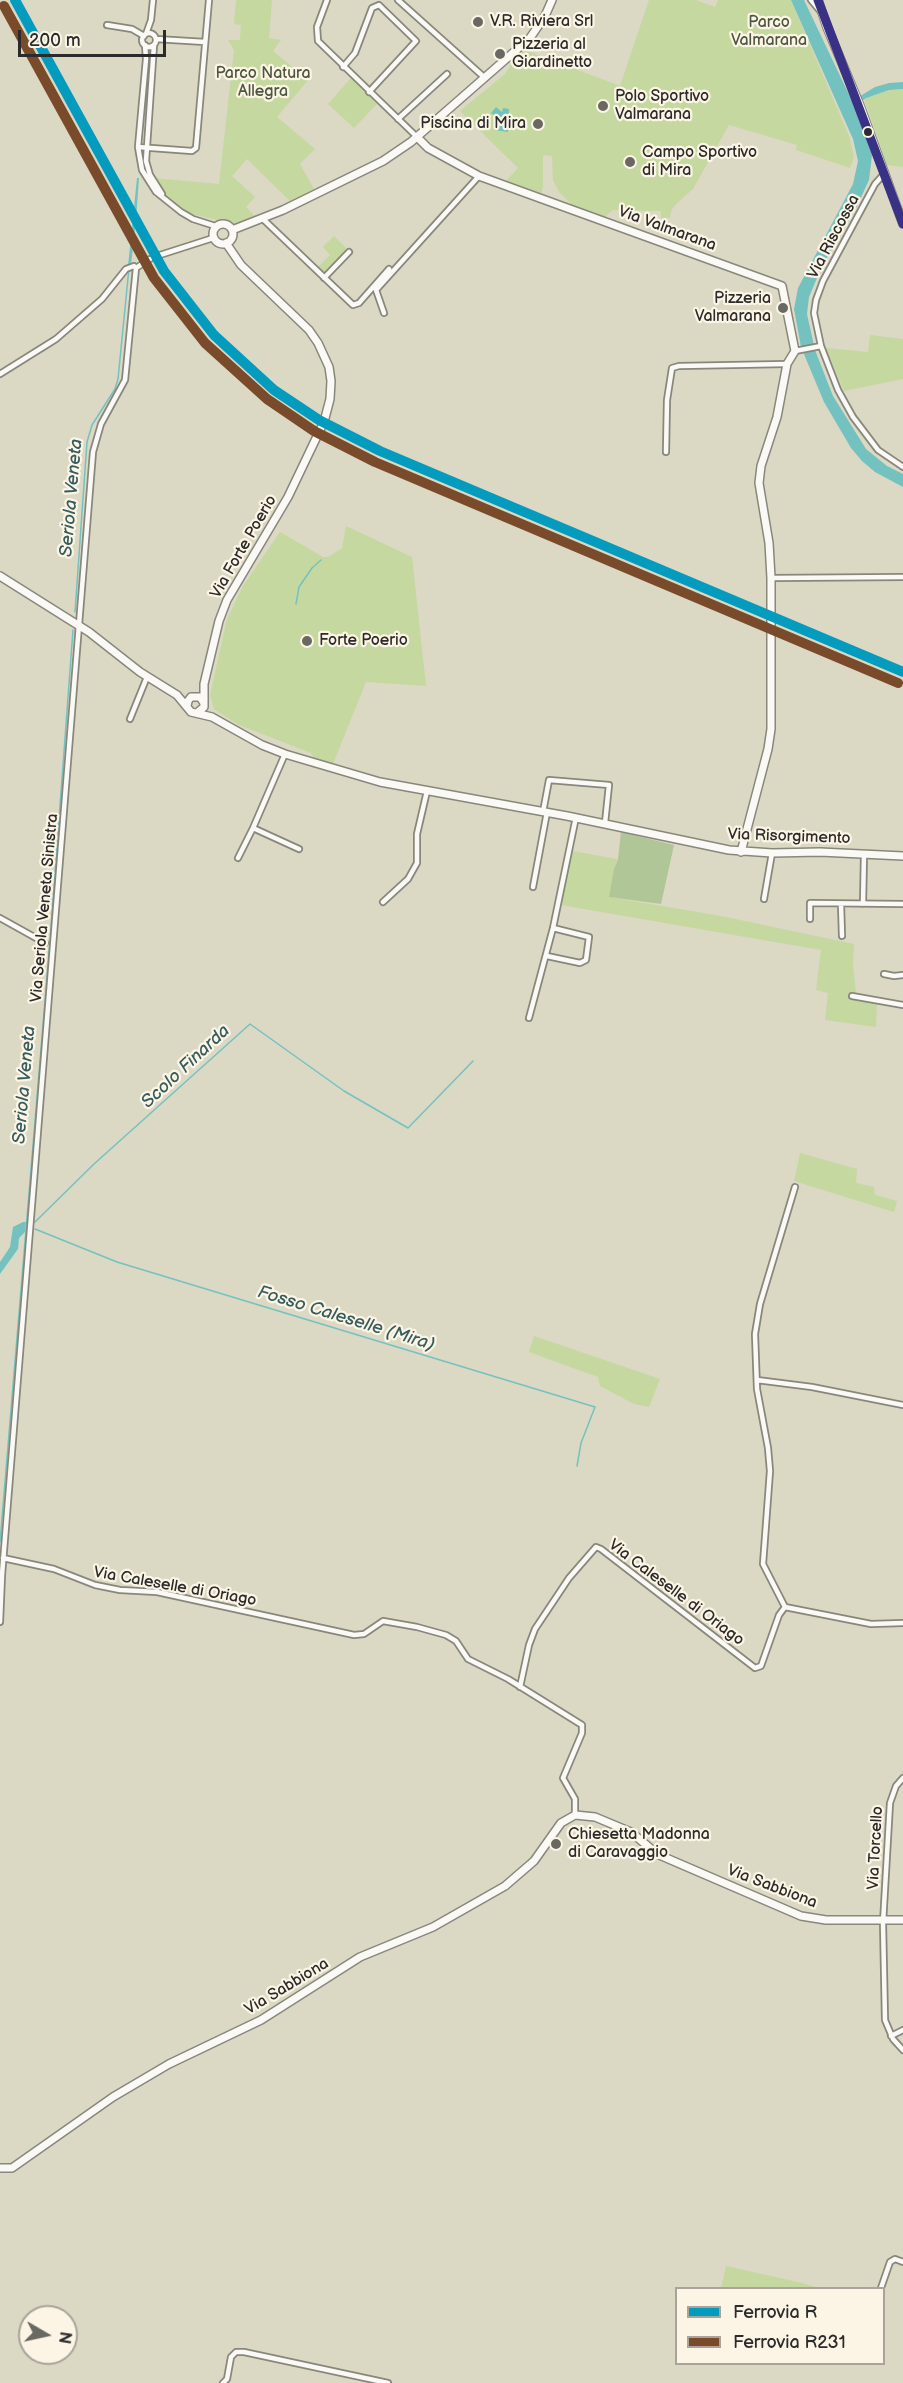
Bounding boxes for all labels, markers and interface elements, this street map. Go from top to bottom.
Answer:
place label: V.R. Riviera Srl [490,12,593,32]
park label: Parco Valmarana [731,13,807,51]
marker: V.R. Riviera Srl [471,15,485,29]
scale bar [21,18,170,56]
text: 200 m [29,30,81,51]
place label: Pizzeria al Giardinetto [512,35,592,73]
marker: Pizzeria al Giardinetto [493,47,507,61]
park label: Parco Natura Allegra [215,64,311,102]
place label: Polo Sportivo Valmarana [615,87,709,125]
marker: Polo Sportivo Valmarana [596,99,610,113]
place label: Piscina di Mira [420,114,526,134]
marker: Piscina di Mira [531,117,545,131]
unlabelled marker [862,126,874,138]
place label: Campo Sportivo di Mira [642,143,757,181]
marker: Campo Sportivo di Mira [623,155,637,169]
street label: Via Riscossa [804,192,864,282]
street label: Via Valmarana [615,202,719,256]
place label: Pizzeria Valmarana [695,289,771,327]
marker: Pizzeria Valmarana [776,301,790,315]
water label: Seriola Veneta [56,438,88,558]
street label: Via Forte Poerio [207,492,281,602]
place label: Forte Poerio [319,631,408,651]
marker: Forte Poerio [300,634,314,648]
street label: Via Seriola Veneta Sinistra [27,813,63,1003]
street label: Via Risorgimento [727,825,851,849]
water label: Scolo Finarda [137,1021,235,1113]
water label: Seriola Veneta [9,1025,41,1145]
water label: Fosso Caleselle (Mira) [255,1282,437,1356]
street label: Via Caleselle di Oriago [604,1536,748,1650]
street label: Via Caleselle di Oriago [92,1563,258,1611]
street label: Via Torcello [864,1806,888,1890]
place label: Chiesetta Madonna di Caravaggio [568,1825,710,1863]
marker: Chiesetta Madonna di Caravaggio [549,1837,563,1851]
street label: Via Sabbiona [724,1861,820,1913]
street label: Via Sabbiona [241,1954,333,2020]
legend [675,2287,885,2365]
text: Ferrovia R [733,2302,817,2323]
north arrow [18,2305,78,2365]
text: N [54,2330,75,2345]
text: Ferrovia R231 [733,2332,846,2353]

